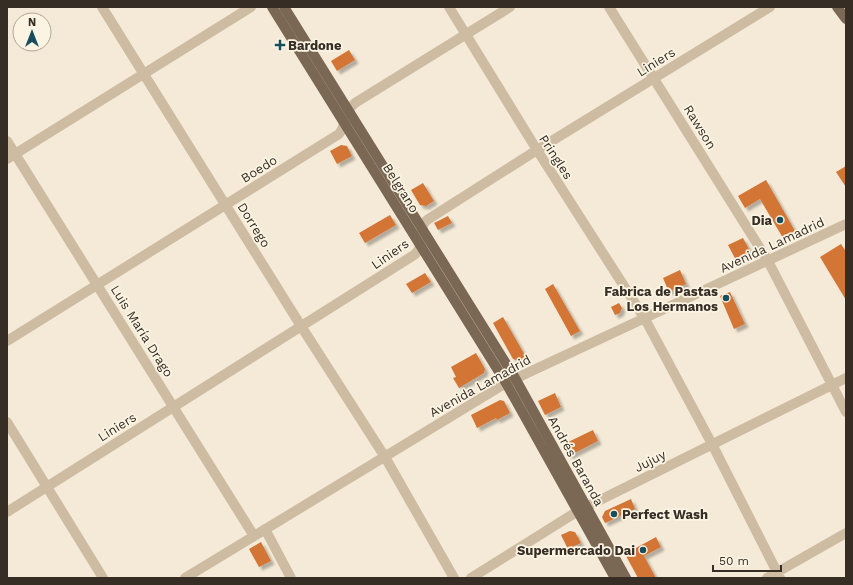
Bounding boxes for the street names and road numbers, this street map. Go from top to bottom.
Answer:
street label: Liniers [634,44,678,80]
street label: Rawson [681,102,719,152]
street label: Pringles [536,132,576,182]
street label: Boedo [238,152,280,186]
street label: Belgrano [380,161,422,216]
street label: Dorrego [234,200,274,250]
street label: Avenida Lamadrid [717,214,827,276]
street label: Liniers [368,236,412,272]
street label: Luis María Drago [108,282,176,380]
street label: Avenida Lamadrid [427,352,533,420]
street label: Liniers [95,409,139,445]
street label: Andrés Baranda [545,413,607,509]
street label: Jujuy [632,447,669,475]

